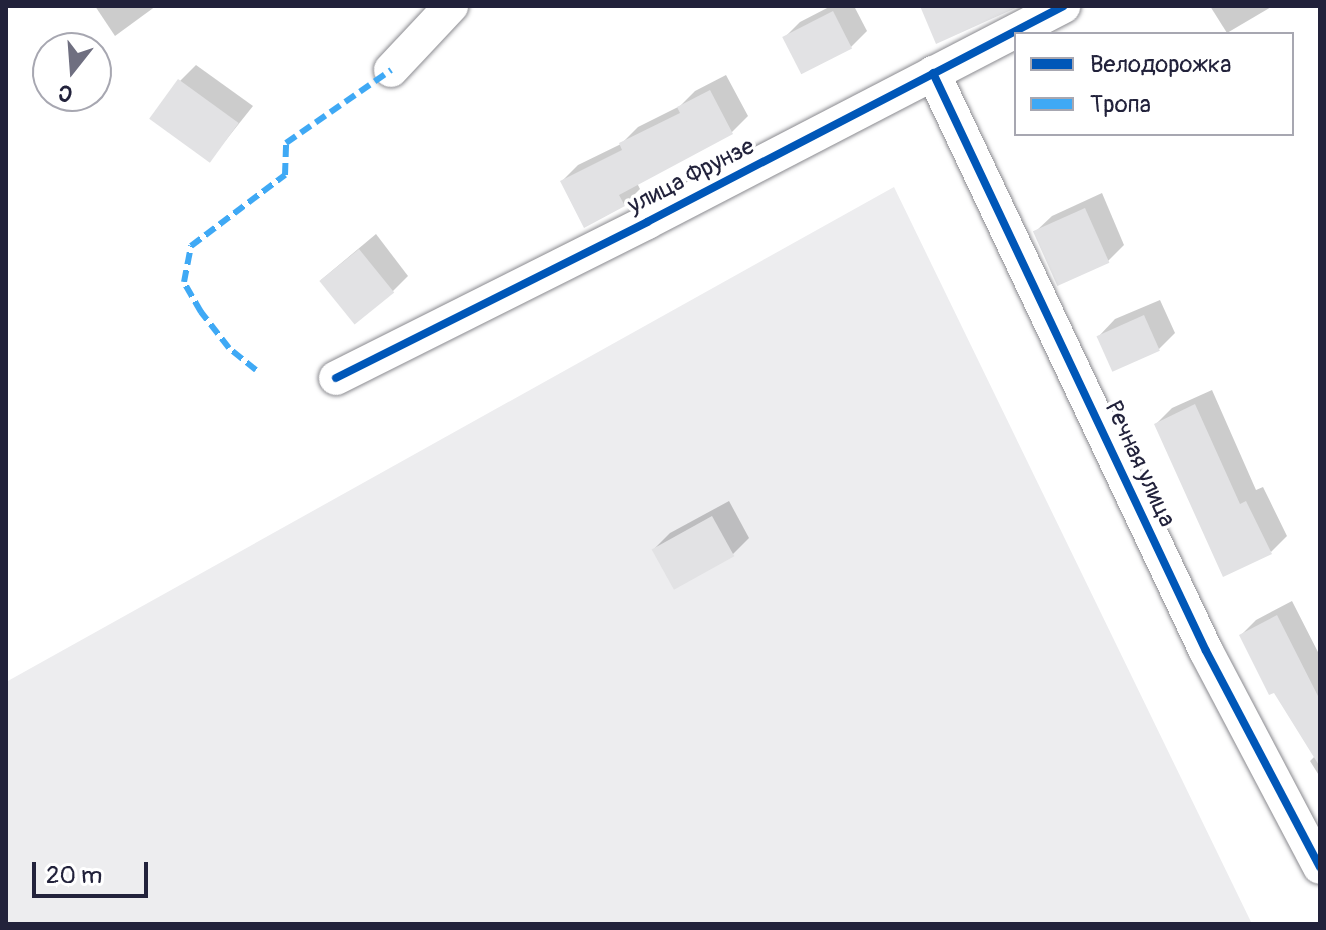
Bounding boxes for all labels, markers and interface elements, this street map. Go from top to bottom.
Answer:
north arrow [32,32,112,112]
legend [1014,32,1294,136]
text: Велодорожка [1090,50,1231,79]
text: С [55,78,76,108]
text: Тропа [1090,90,1151,119]
street label: улица Фрунзе [623,132,759,220]
street label: Речная улица [1098,397,1182,531]
scale bar [36,846,152,896]
text: 20 m [46,861,102,890]

